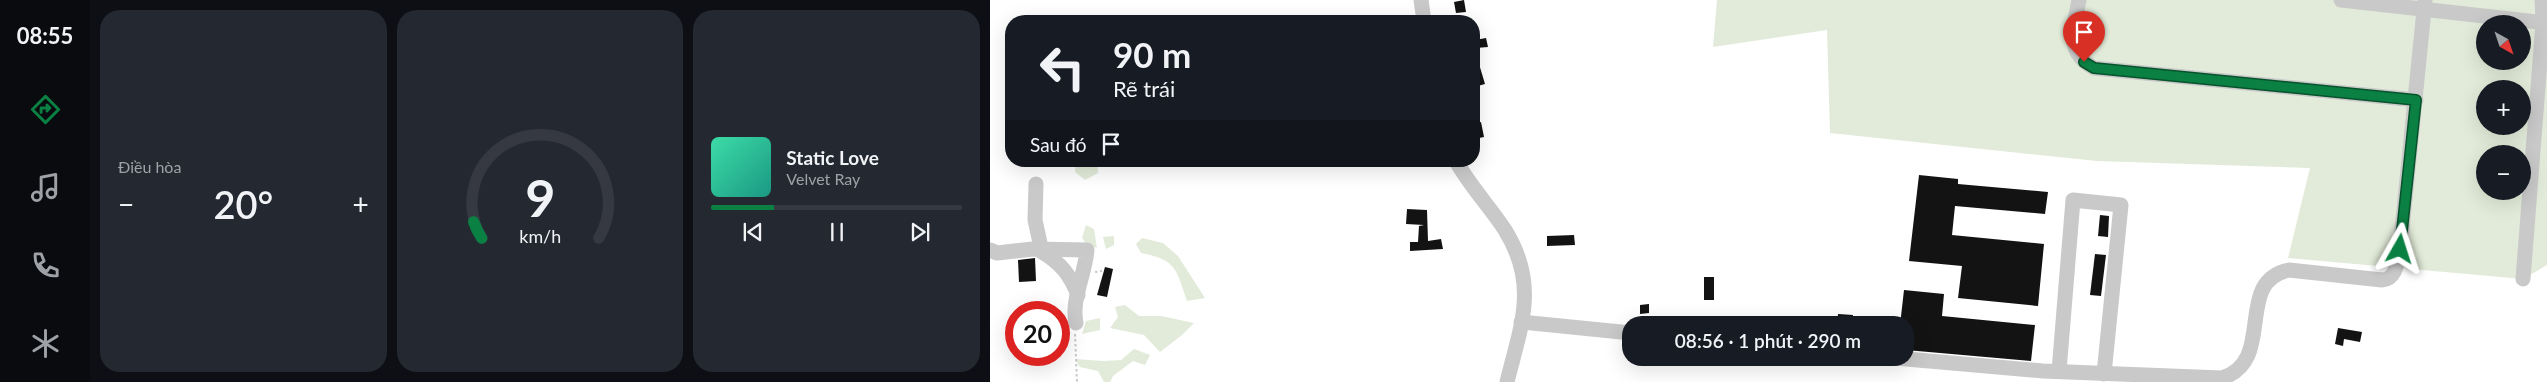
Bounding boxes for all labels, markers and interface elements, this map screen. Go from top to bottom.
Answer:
pin [2063,11,2105,62]
north arrow [2476,15,2531,70]
map controls [2476,15,2531,200]
icon: arrive [2070,18,2098,46]
text: 08:55 [17,22,73,49]
text: 90 m [1113,33,1191,75]
icon: left [1030,35,1095,100]
text: Rẽ trái [1113,75,1175,102]
button: + [2476,80,2531,135]
icon: directions [28,92,63,127]
icon: arrive [1097,130,1125,158]
text: Sau đó [1030,133,1087,156]
button: − [2476,145,2531,200]
text: Static Love [786,146,879,169]
text: Điều hòa [118,157,181,176]
text: 9 [525,166,555,228]
text: Velvet Ray [786,169,860,188]
icon: music [28,170,63,205]
text: 20° [213,181,273,227]
text: − [118,187,134,221]
text: + [352,187,369,221]
icon: previous [739,218,767,246]
icon: pause [823,218,851,246]
icon: next [906,218,934,246]
position arrow [2373,222,2425,274]
text: km/h [519,225,561,247]
icon: phone [28,248,63,283]
speed limit sign: 20 [1005,301,1070,366]
icon: climate [28,326,63,361]
text: 08:56 · 1 phút · 290 m [1675,329,1861,352]

